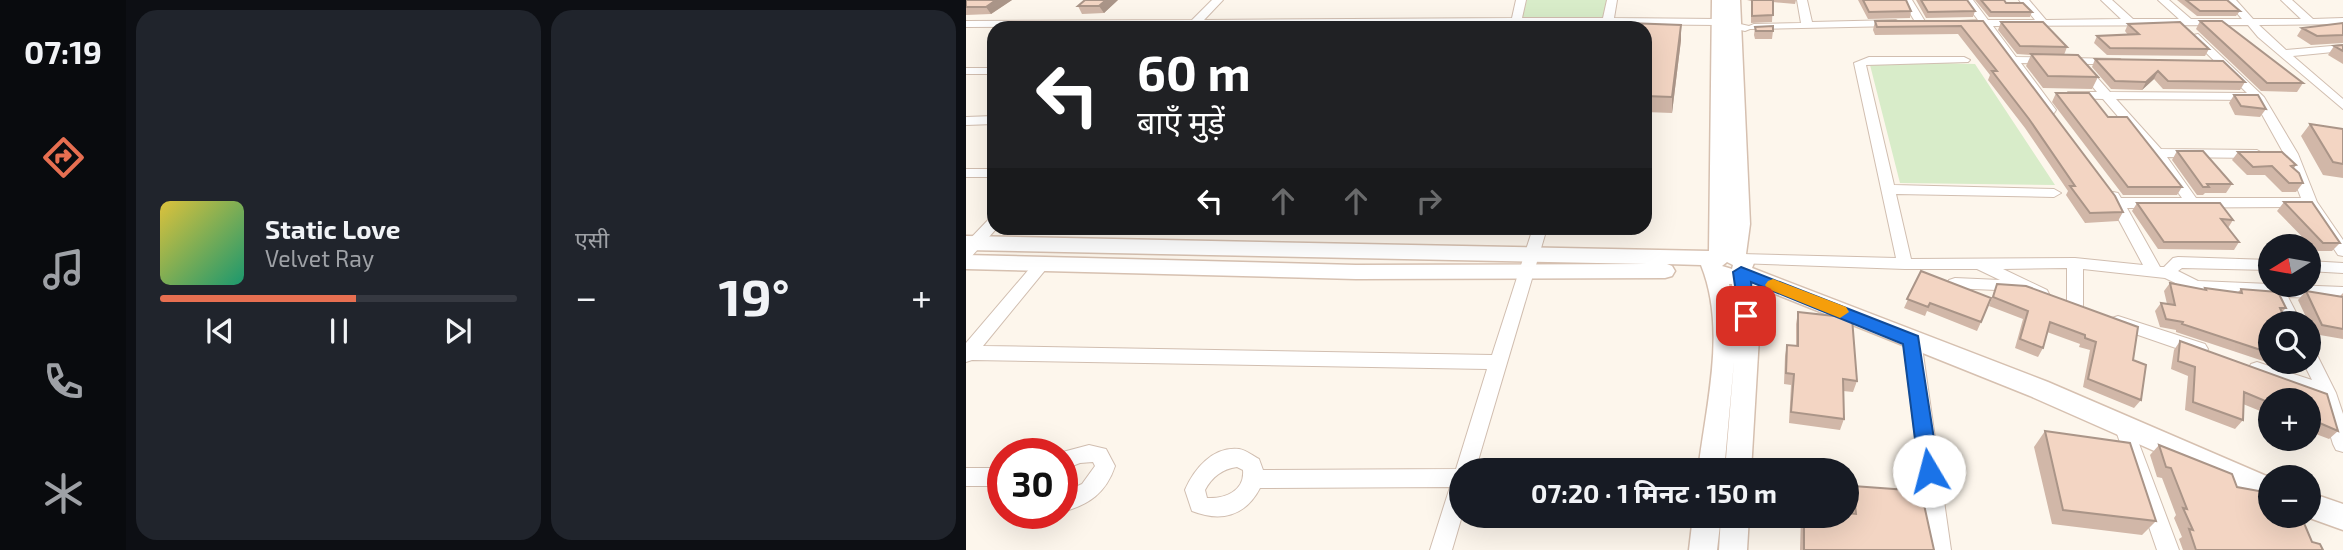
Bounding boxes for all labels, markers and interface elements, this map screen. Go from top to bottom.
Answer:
text: 07:19 [24,32,102,70]
text: 60 m [1137,42,1251,101]
icon: left [1022,49,1113,140]
text: बाएँ मुड़ें [1137,102,1225,140]
icon: directions [39,133,88,182]
icon: left [1191,182,1229,220]
icon: ahead [1264,182,1302,220]
icon: ahead [1337,182,1375,220]
icon: right [1410,182,1448,220]
text: Static Love [265,213,401,244]
text: एसी [575,225,609,253]
north arrow [2258,234,2320,298]
map controls [2258,234,2321,528]
text: Velvet Ray [265,244,374,272]
icon: music [39,245,88,294]
text: 19° [719,264,790,326]
text: − [575,273,597,319]
text: + [911,273,932,319]
pin [1716,286,1776,346]
icon: arrive [1727,297,1765,335]
button: search [2258,311,2321,374]
icon: previous [201,312,239,350]
icon: pause [320,312,358,350]
icon: next [439,312,477,350]
icon: phone [39,357,88,406]
button: + [2258,388,2321,451]
position arrow [1892,434,1966,508]
speed limit sign: 30 [987,438,1078,529]
button: − [2258,465,2321,528]
icon: climate [39,469,88,518]
text: 07:20 · 1 मिनट · 150 m [1531,477,1777,508]

